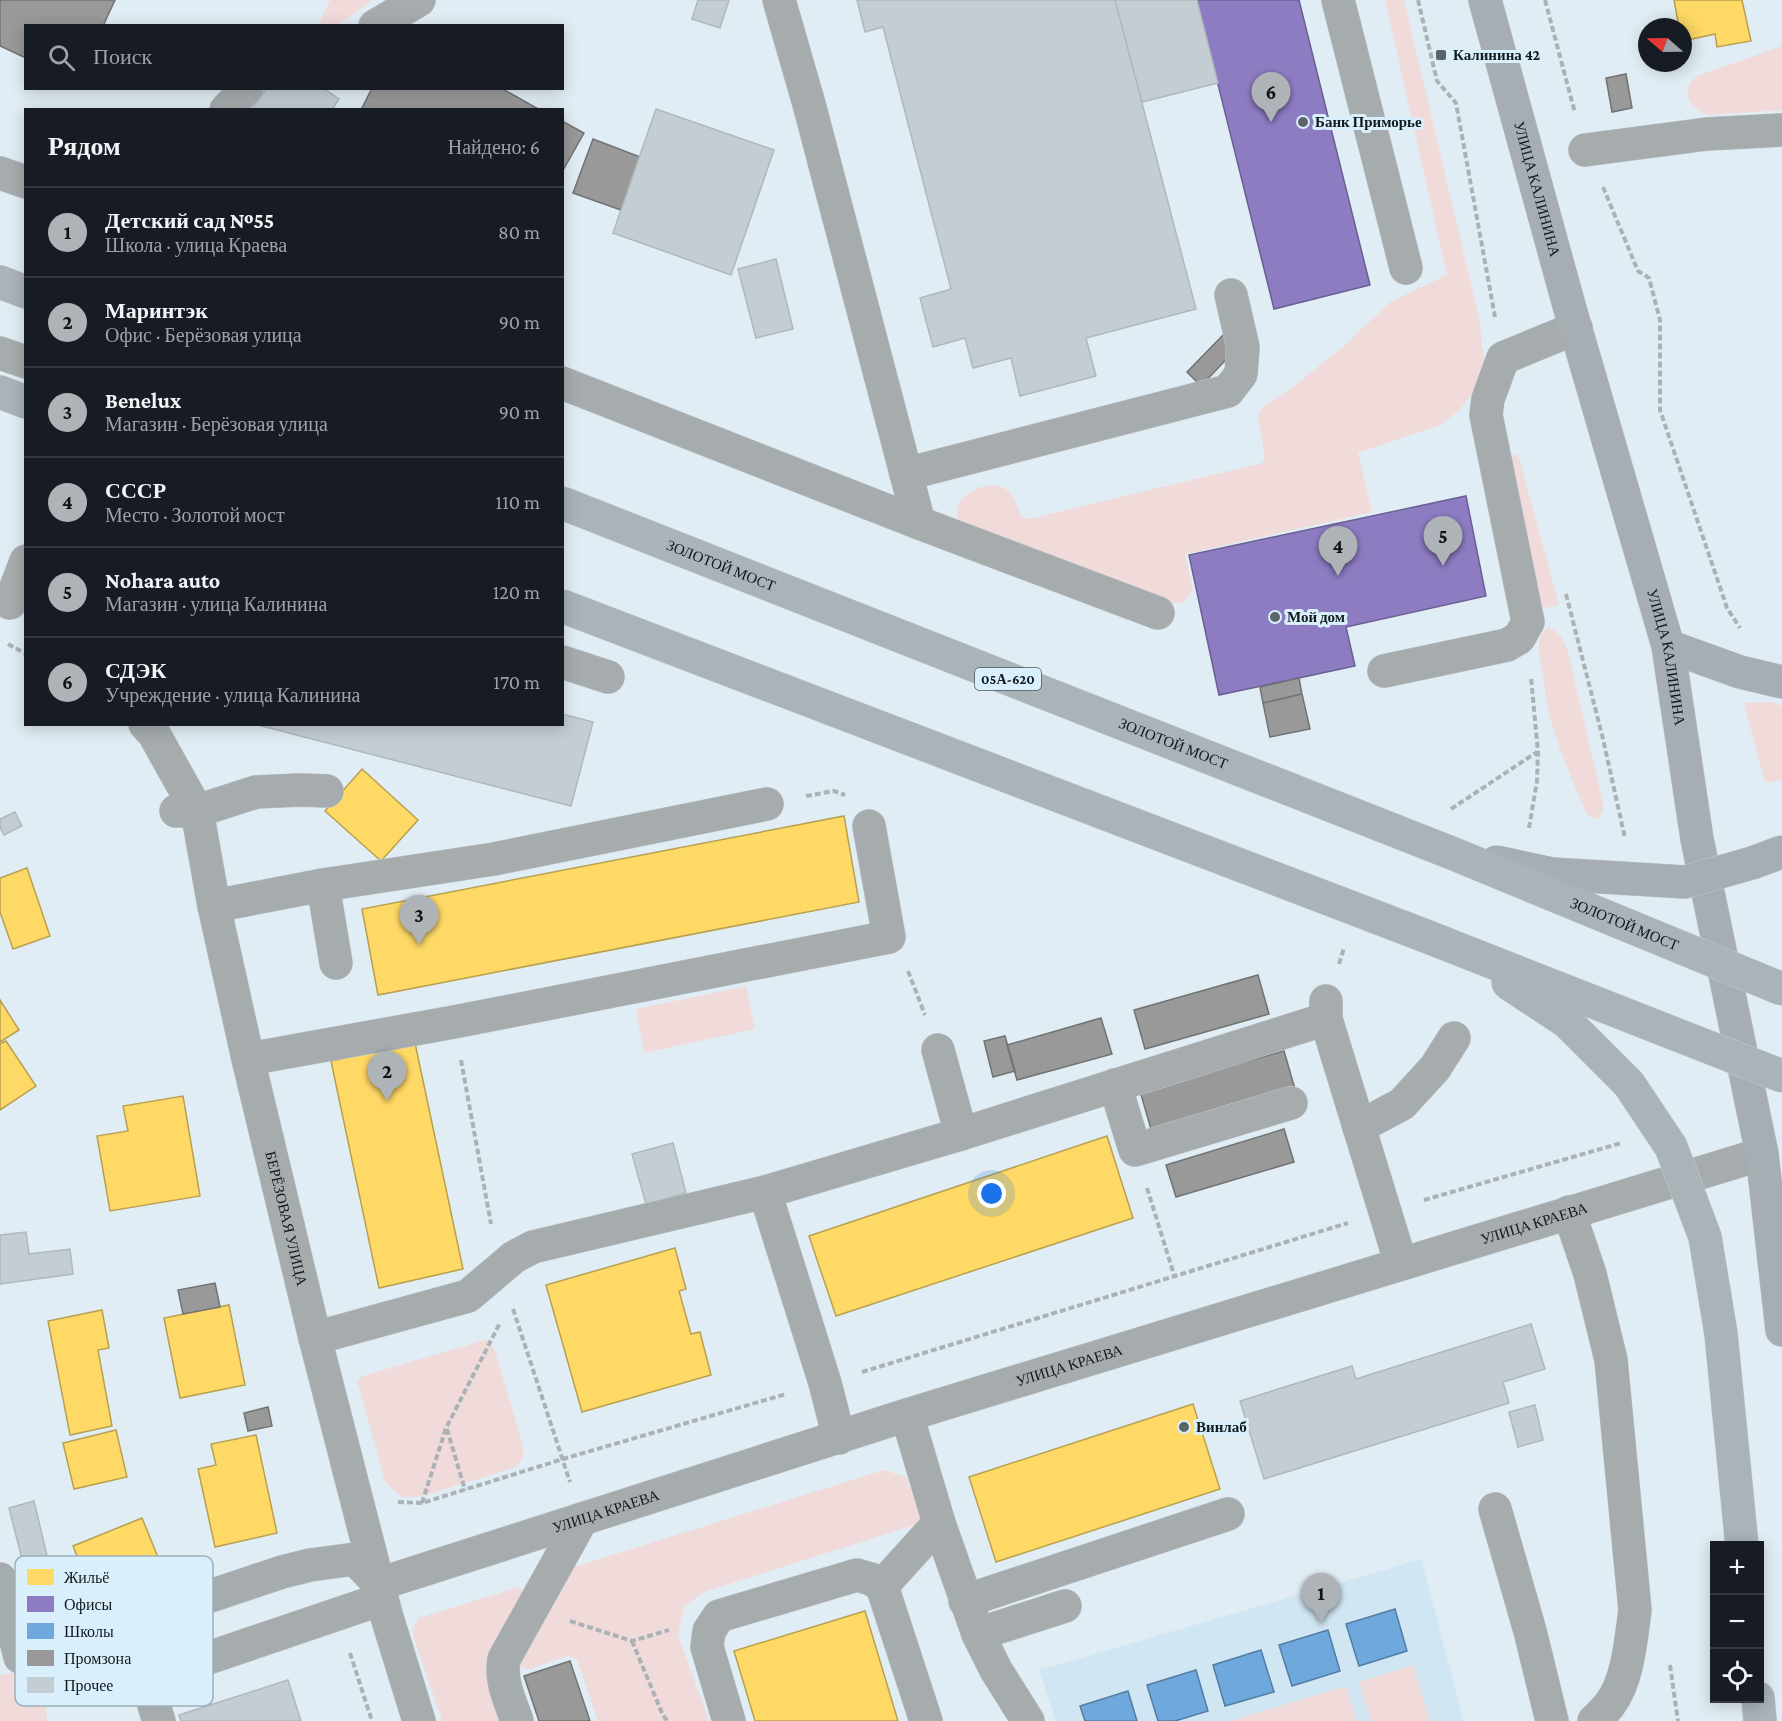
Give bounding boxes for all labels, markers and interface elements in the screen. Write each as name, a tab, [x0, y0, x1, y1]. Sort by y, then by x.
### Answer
north arrow	[1638, 18, 1692, 72]
search box	[24, 24, 564, 90]
icon: search	[45, 41, 78, 74]
text: Поиск	[93, 44, 152, 69]
place label: Калинина 42	[1453, 47, 1541, 63]
marker: Калинина 42	[1434, 48, 1448, 62]
pin: 6	[1252, 72, 1290, 122]
place label: Банк Приморье	[1315, 114, 1422, 130]
marker: Банк Приморье	[1296, 115, 1310, 129]
street label: УЛИЦА КАЛИНИНА	[1511, 119, 1563, 259]
text: Рядом	[48, 132, 121, 161]
text: Найдено: 6	[448, 136, 540, 158]
text: Детский сад №55	[105, 208, 274, 233]
text: 1	[64, 221, 71, 243]
text: 80 m	[498, 221, 540, 243]
text: Школа · улица Краева	[105, 234, 287, 256]
text: Маринтэк	[105, 298, 208, 323]
text: 2	[62, 311, 73, 333]
text: 90 m	[499, 311, 540, 333]
text: Офис · Берёзовая улица	[105, 324, 302, 346]
text: Benelux	[105, 388, 181, 413]
text: 3	[63, 401, 72, 423]
text: 90 m	[499, 401, 540, 423]
text: Магазин · Берёзовая улица	[105, 413, 328, 435]
text: СССР	[105, 478, 166, 503]
text: 4	[62, 491, 73, 513]
text: 110 m	[496, 491, 540, 513]
text: Место · Золотой мост	[105, 504, 285, 526]
pin: 5	[1424, 516, 1462, 566]
pin: 4	[1318, 526, 1358, 576]
street label: ЗОЛОТОЙ МОСТ	[664, 537, 778, 594]
text: Nohara auto	[105, 568, 220, 593]
text: 5	[63, 581, 72, 603]
text: 120 m	[493, 581, 540, 603]
street label: УЛИЦА КАЛИНИНА	[1644, 587, 1688, 727]
text: Магазин · улица Калинина	[105, 593, 327, 615]
place label: Мой дом	[1287, 609, 1345, 625]
marker: Мой дом	[1268, 610, 1282, 624]
text: СДЭК	[105, 658, 166, 683]
road number: 05А-620	[975, 668, 1041, 690]
text: 6	[62, 671, 73, 693]
text: 170 m	[493, 671, 540, 693]
text: Учреждение · улица Калинина	[105, 684, 361, 706]
street label: ЗОЛОТОЙ МОСТ	[1117, 715, 1230, 772]
street label: ЗОЛОТОЙ МОСТ	[1568, 895, 1681, 954]
pin: 3	[400, 896, 438, 945]
pin: 2	[368, 1052, 406, 1101]
street label: БЕРЁЗОВАЯ УЛИЦА	[262, 1150, 310, 1288]
your location	[977, 1179, 1006, 1208]
street label: УЛИЦА КРАЕВА	[1479, 1200, 1590, 1247]
street label: УЛИЦА КРАЕВА	[1014, 1342, 1125, 1389]
place label: Винлаб	[1196, 1419, 1247, 1435]
marker: Винлаб	[1177, 1420, 1191, 1434]
street label: УЛИЦА КРАЕВА	[550, 1487, 661, 1536]
map controls	[1710, 1541, 1764, 1703]
button: +	[1710, 1541, 1764, 1595]
legend	[15, 1556, 213, 1706]
text: Жильё	[64, 1569, 109, 1586]
pin: 1	[1302, 1574, 1340, 1623]
button: −	[1710, 1595, 1764, 1649]
text: Офисы	[64, 1596, 113, 1614]
text: Школы	[64, 1623, 114, 1640]
button: locate	[1710, 1649, 1764, 1703]
text: Промзона	[64, 1650, 131, 1668]
text: Прочее	[64, 1677, 113, 1695]

